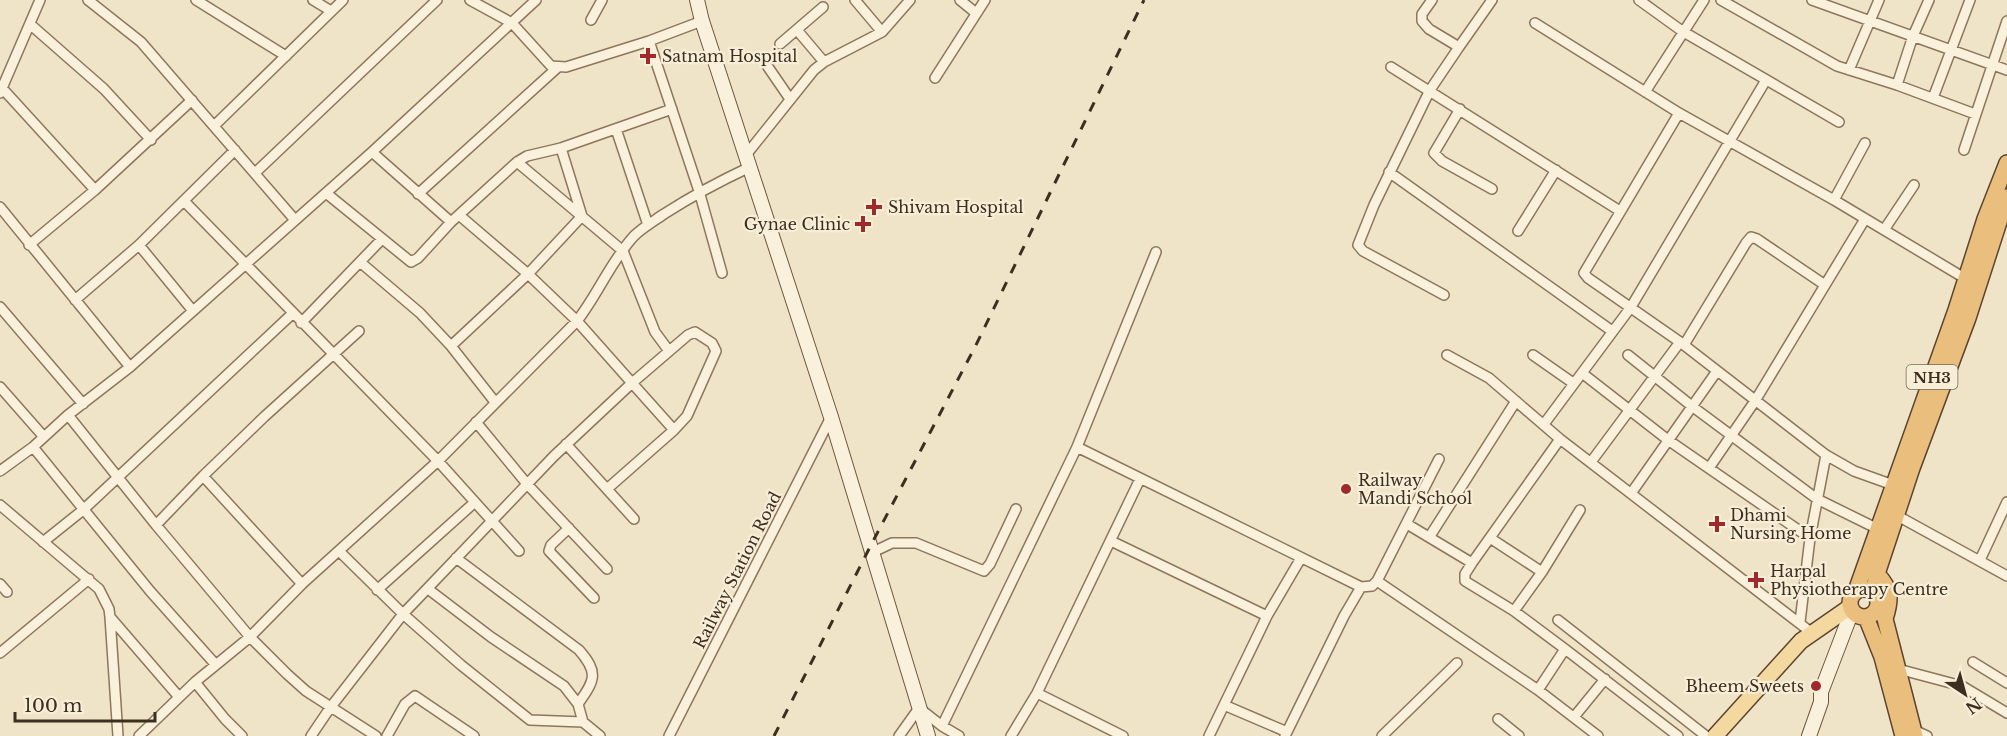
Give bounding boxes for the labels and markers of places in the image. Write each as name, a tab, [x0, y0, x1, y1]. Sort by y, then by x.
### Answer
place label: Satnam Hospital	[662, 46, 797, 66]
marker: Satnam Hospital	[639, 47, 657, 65]
place label: Shivam Hospital	[888, 197, 1023, 217]
marker: Shivam Hospital	[865, 198, 883, 216]
place label: Gynae Clinic	[744, 214, 850, 234]
marker: Gynae Clinic	[854, 215, 872, 233]
place label: Railway Mandi School	[1358, 470, 1472, 508]
marker: Railway Mandi School	[1339, 482, 1353, 496]
place label: Dhami Nursing Home	[1730, 505, 1851, 543]
marker: Dhami Nursing Home	[1708, 515, 1726, 533]
place label: Harpal Physiotherapy Centre	[1770, 561, 1948, 599]
marker: Harpal Physiotherapy Centre	[1747, 571, 1765, 589]
place label: Bheem Sweets	[1686, 676, 1804, 696]
marker: Bheem Sweets	[1809, 679, 1823, 693]

